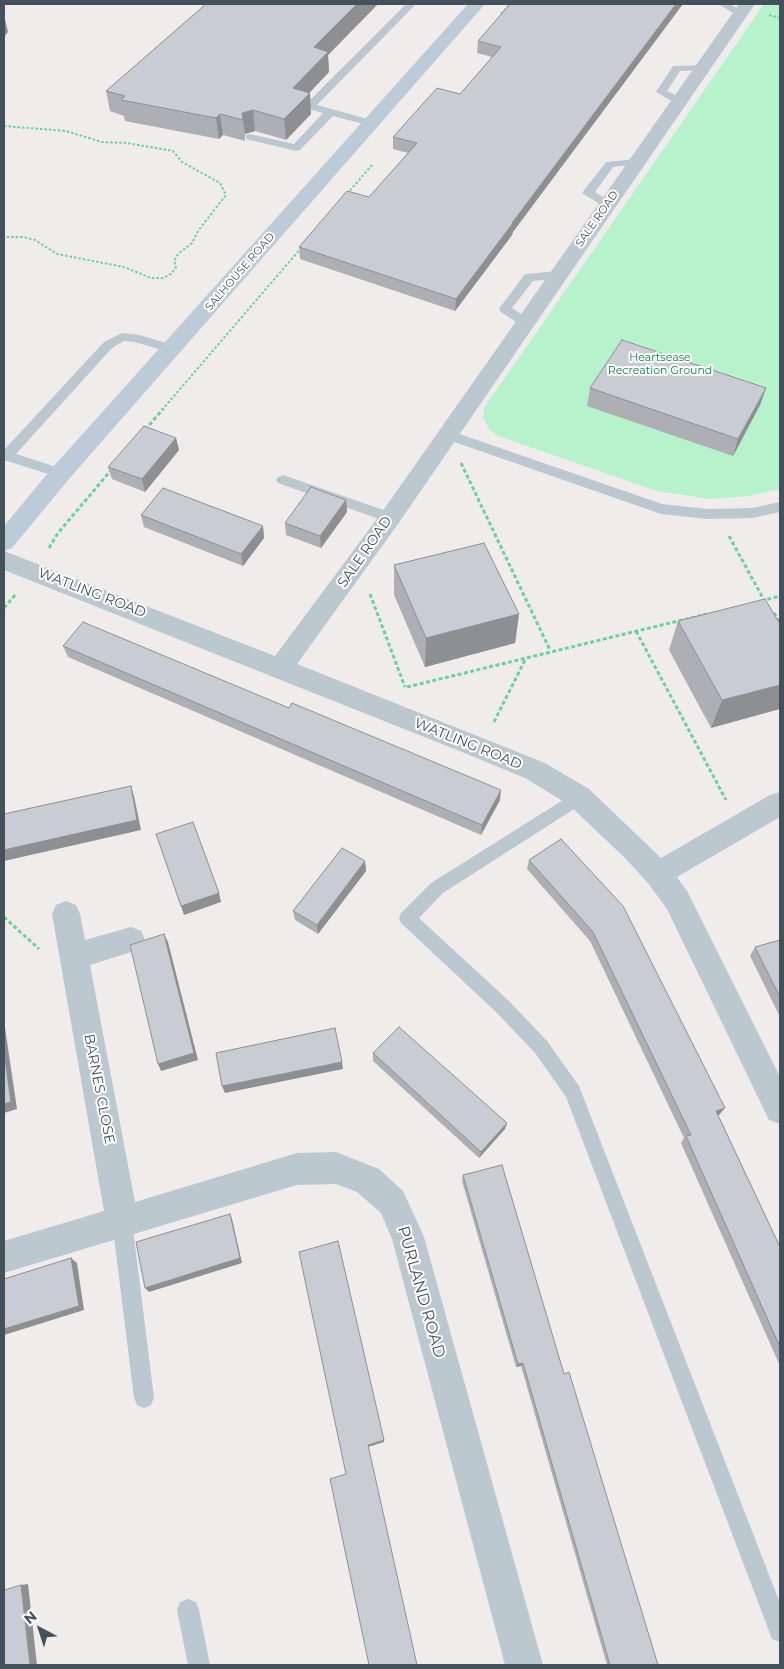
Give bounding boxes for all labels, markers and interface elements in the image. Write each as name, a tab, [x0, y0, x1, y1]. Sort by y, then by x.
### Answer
street label: SALE ROAD	[573, 188, 621, 250]
street label: SALHOUSE ROAD	[203, 230, 277, 314]
park label: Heartsease Recreation Ground	[608, 351, 712, 377]
street label: SALE ROAD	[334, 513, 396, 591]
street label: WATLING ROAD	[36, 565, 148, 621]
street label: WATLING ROAD	[412, 715, 524, 773]
street label: BARNES CLOSE	[80, 1033, 118, 1145]
street label: PURLAND ROAD	[393, 1224, 449, 1360]
north arrow	[15, 1604, 65, 1654]
text: N	[20, 1607, 40, 1628]

